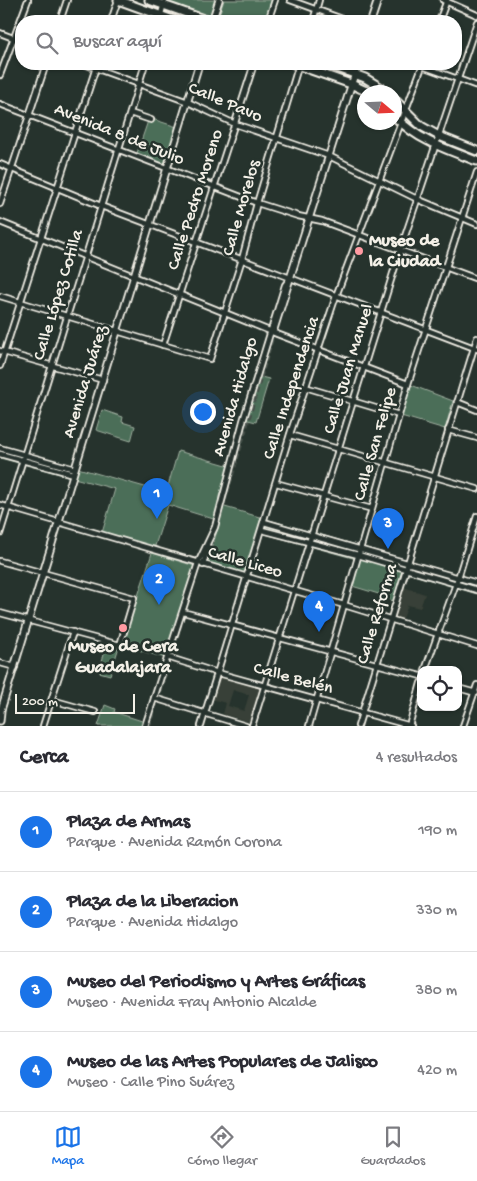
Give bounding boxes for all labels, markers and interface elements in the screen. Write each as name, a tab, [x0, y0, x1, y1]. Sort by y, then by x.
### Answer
search box	[15, 15, 462, 70]
icon: search	[33, 29, 61, 57]
text: Buscar aquí	[73, 31, 162, 54]
street label: Calle Pavo	[185, 78, 265, 128]
north arrow	[357, 85, 402, 130]
street label: Avenida 8 de Julio	[51, 99, 187, 171]
street label: Calle Pedro Moreno	[163, 127, 229, 273]
street label: Calle Morelos	[218, 156, 266, 258]
street label: Calle López Cotilla	[29, 226, 89, 363]
place label: Museo de la Ciudad	[368, 231, 443, 273]
marker: Museo de la Ciudad	[353, 245, 365, 257]
street label: Calle Juan Manuel	[319, 301, 379, 437]
street label: Calle Independencia	[259, 313, 325, 462]
street label: Avenida Juárez	[59, 322, 113, 441]
street label: Avenida Hidalgo	[209, 335, 263, 459]
street label: Calle San Felipe	[350, 384, 402, 503]
your location	[190, 399, 216, 425]
pin: 1	[141, 478, 173, 519]
pin: 3	[372, 508, 404, 549]
street label: Calle Liceo	[205, 542, 285, 584]
street label: Calle Reforma	[353, 560, 404, 667]
pin: 2	[143, 564, 175, 605]
pin: 4	[303, 591, 335, 632]
marker: Museo de Cera Guadalajara	[117, 622, 129, 634]
place label: Museo de Cera Guadalajara	[68, 637, 179, 679]
street label: Calle Belén	[251, 658, 336, 700]
map controls	[417, 666, 462, 711]
button: locate	[417, 666, 462, 711]
scale bar	[15, 691, 135, 714]
text: 200 m	[22, 694, 58, 711]
text: Cerca	[20, 746, 68, 771]
text: 4 resultados	[376, 749, 457, 768]
text: Plaza de Armas	[67, 811, 190, 834]
text: 1	[33, 822, 39, 841]
text: 190 m	[418, 822, 457, 841]
text: Parque · Avenida Ramón Corona	[67, 834, 282, 853]
text: Plaza de la Liberacion	[67, 891, 238, 914]
text: 2	[32, 902, 40, 921]
text: 330 m	[416, 902, 457, 921]
text: Parque · Avenida Hidalgo	[67, 914, 238, 933]
text: Museo del Periodismo y Artes Gráficas	[67, 971, 365, 994]
text: 3	[32, 982, 40, 1001]
text: 380 m	[416, 982, 457, 1001]
text: Museo · Avenida Fray Antonio Alcalde	[67, 994, 316, 1013]
text: Museo de las Artes Populares de Jalisco	[67, 1051, 378, 1074]
text: 4	[32, 1062, 40, 1081]
text: 420 m	[417, 1062, 457, 1081]
text: Museo · Calle Pino Suárez	[67, 1074, 234, 1093]
tab: Mapa	[52, 1123, 84, 1170]
tab: Cómo llegar	[187, 1123, 257, 1170]
tab: Guardados	[360, 1123, 425, 1170]

